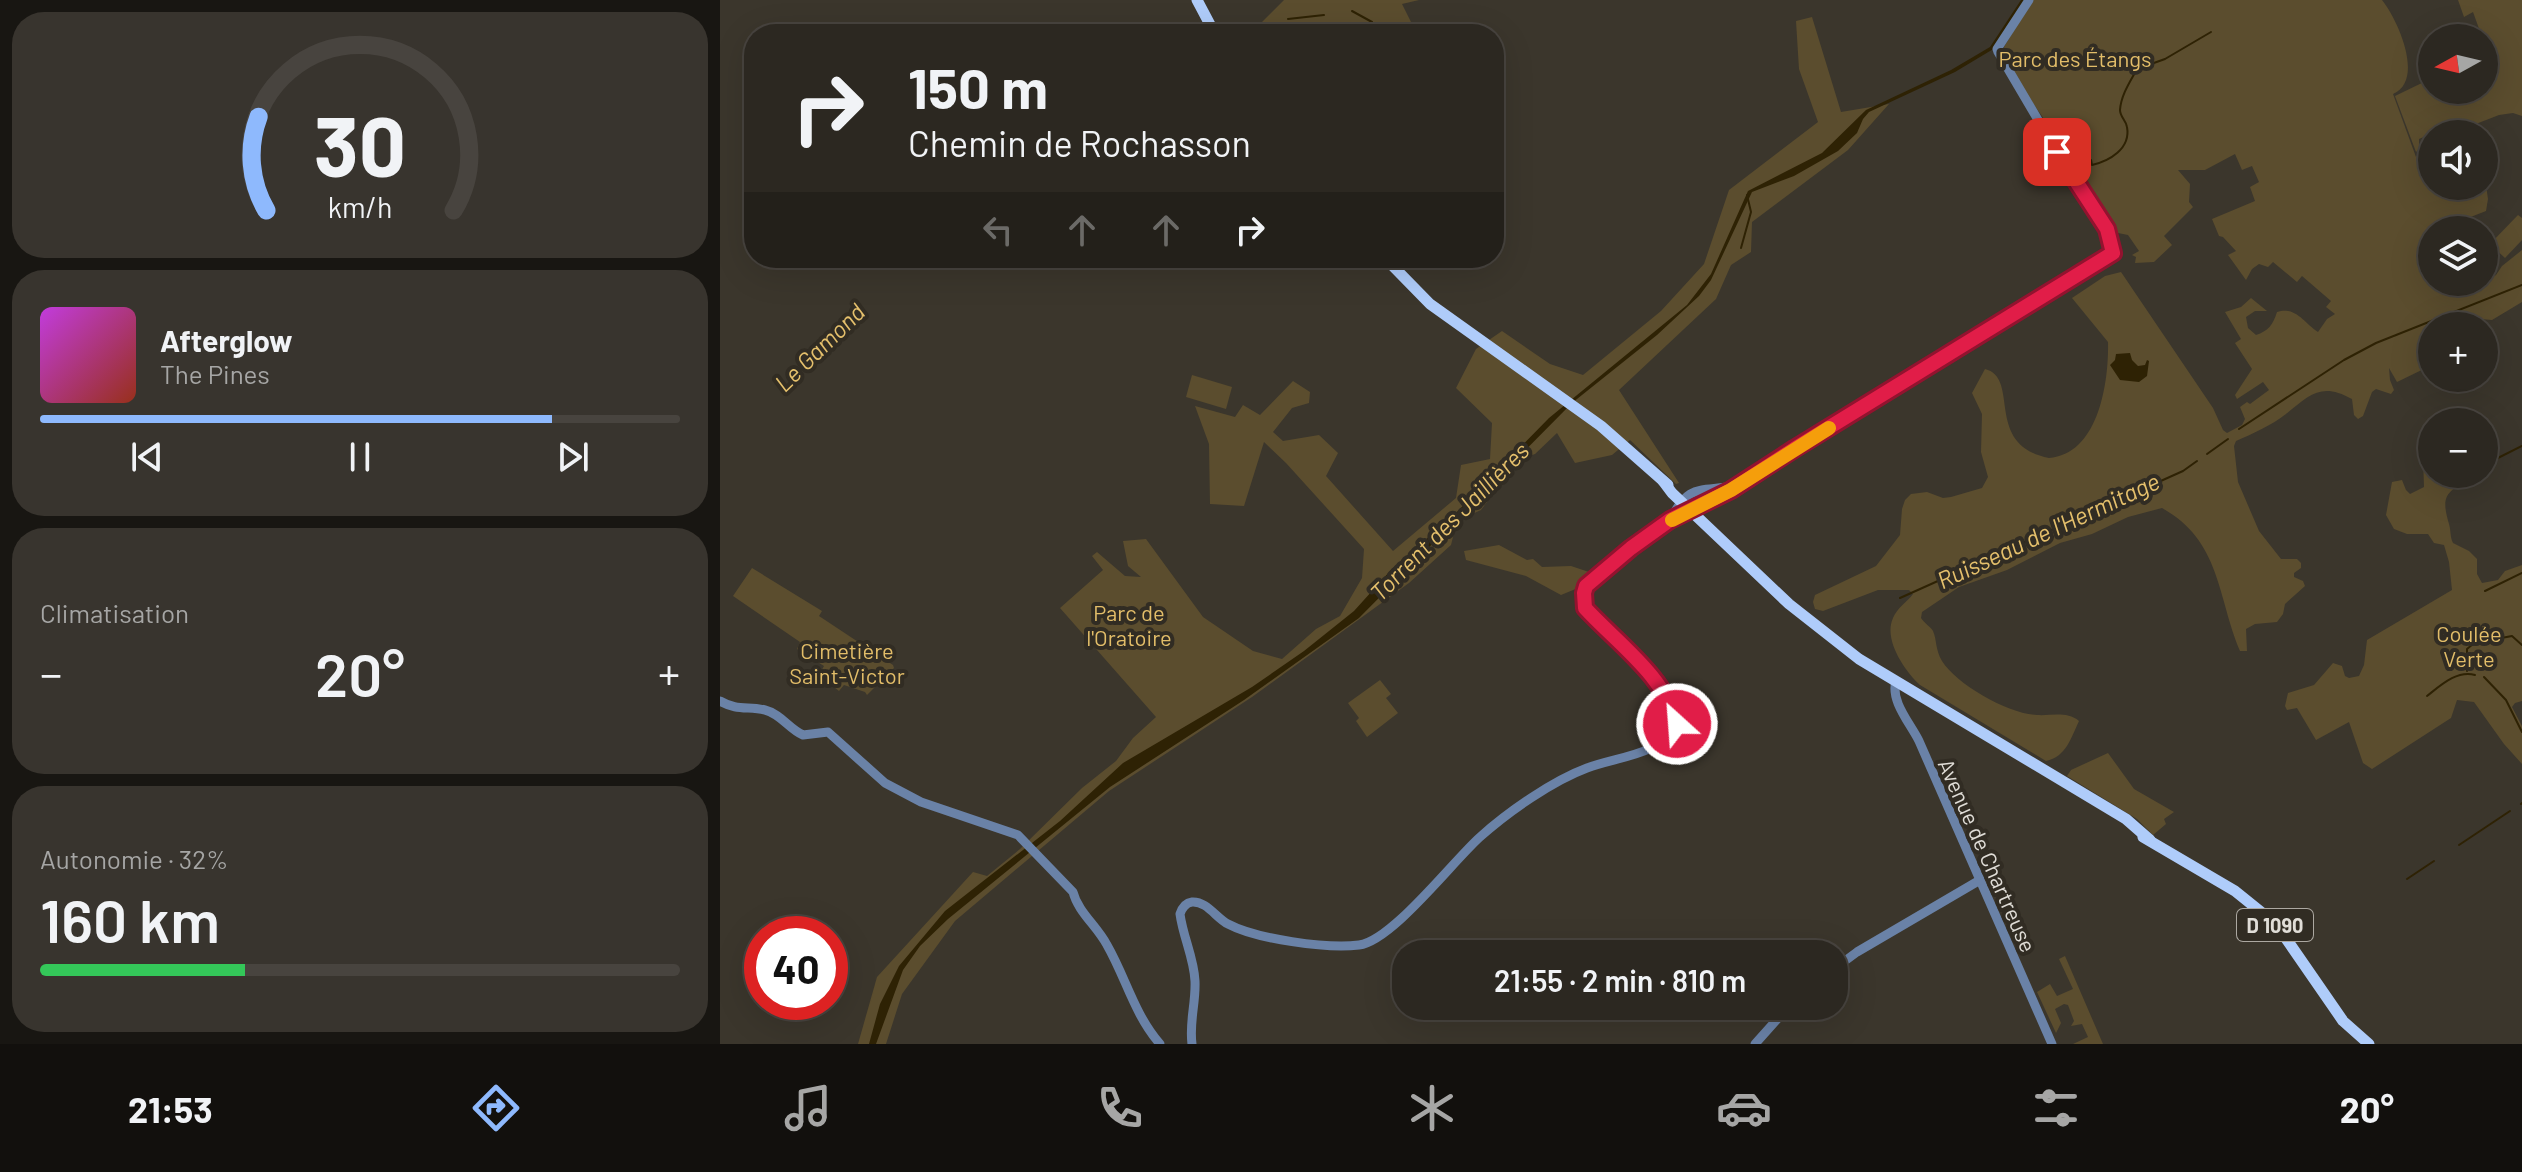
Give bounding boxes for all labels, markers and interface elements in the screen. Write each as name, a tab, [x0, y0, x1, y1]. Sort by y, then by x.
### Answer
north arrow	[2418, 24, 2498, 104]
map controls	[2418, 24, 2498, 488]
park label: Parc des Étangs	[1998, 45, 2152, 71]
text: 150 m	[908, 53, 1048, 120]
icon: right	[776, 56, 880, 160]
text: 30	[314, 94, 406, 194]
pin	[2023, 118, 2091, 186]
button: sound	[2418, 120, 2498, 200]
text: Chemin de Rochasson	[908, 121, 1251, 164]
icon: arrive	[2035, 130, 2079, 174]
text: km/h	[328, 189, 392, 224]
icon: left	[976, 208, 1020, 252]
icon: ahead	[1060, 208, 1104, 252]
icon: ahead	[1144, 208, 1188, 252]
icon: right	[1228, 208, 1272, 252]
button: layers	[2418, 216, 2498, 296]
water label: Le Gamond	[768, 297, 870, 397]
button: +	[2418, 312, 2498, 392]
text: Afterglow	[160, 322, 293, 358]
text: The Pines	[160, 358, 270, 389]
button: −	[2418, 408, 2498, 488]
icon: previous	[125, 435, 169, 479]
icon: pause	[338, 435, 382, 479]
icon: next	[551, 435, 595, 479]
water label: Torrent des Jaillières	[1363, 435, 1535, 607]
water label: Ruisseau de l'Hermitage	[1932, 466, 2164, 594]
text: Climatisation	[40, 597, 189, 628]
park label: Parc de l'Oratoire	[1086, 599, 1172, 650]
park label: Coulée Verte	[2436, 620, 2502, 671]
text: 20°	[315, 637, 405, 709]
park label: Cimetière Saint-Victor	[789, 637, 905, 688]
text: −	[40, 646, 62, 699]
text: +	[658, 646, 680, 699]
position arrow	[1635, 682, 1719, 766]
street label: Avenue de Chartreuse	[1934, 754, 2042, 956]
text: Autonomie · 32%	[40, 843, 228, 874]
text: 160 km	[40, 883, 220, 955]
road number: D 1090	[2237, 909, 2313, 941]
speed limit sign: 40	[744, 916, 848, 1020]
text: 21:55 · 2 min · 810 m	[1494, 962, 1746, 998]
icon: directions	[468, 1080, 524, 1136]
icon: music	[780, 1080, 836, 1136]
icon: phone	[1092, 1080, 1148, 1136]
icon: climate	[1404, 1080, 1460, 1136]
icon: car	[1716, 1080, 1772, 1136]
icon: filters	[2028, 1080, 2084, 1136]
text: 21:53	[128, 1087, 213, 1130]
text: 20°	[2340, 1087, 2394, 1130]

